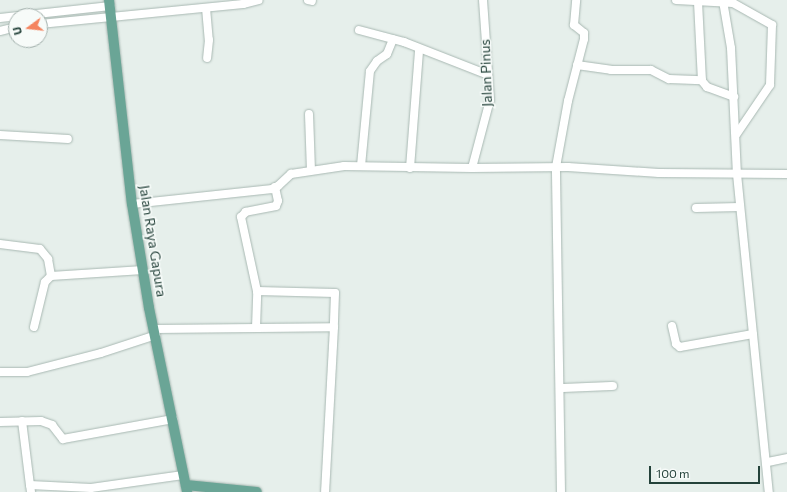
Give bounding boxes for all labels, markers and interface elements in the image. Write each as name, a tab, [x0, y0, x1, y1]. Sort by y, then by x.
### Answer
north arrow	[8, 8, 48, 48]
text: U	[10, 25, 24, 37]
street label: Jalan Pinus	[476, 39, 496, 107]
street label: Jalan Raya Gapura	[136, 184, 170, 298]
scale bar	[651, 458, 762, 484]
text: 100 m	[656, 466, 690, 480]

